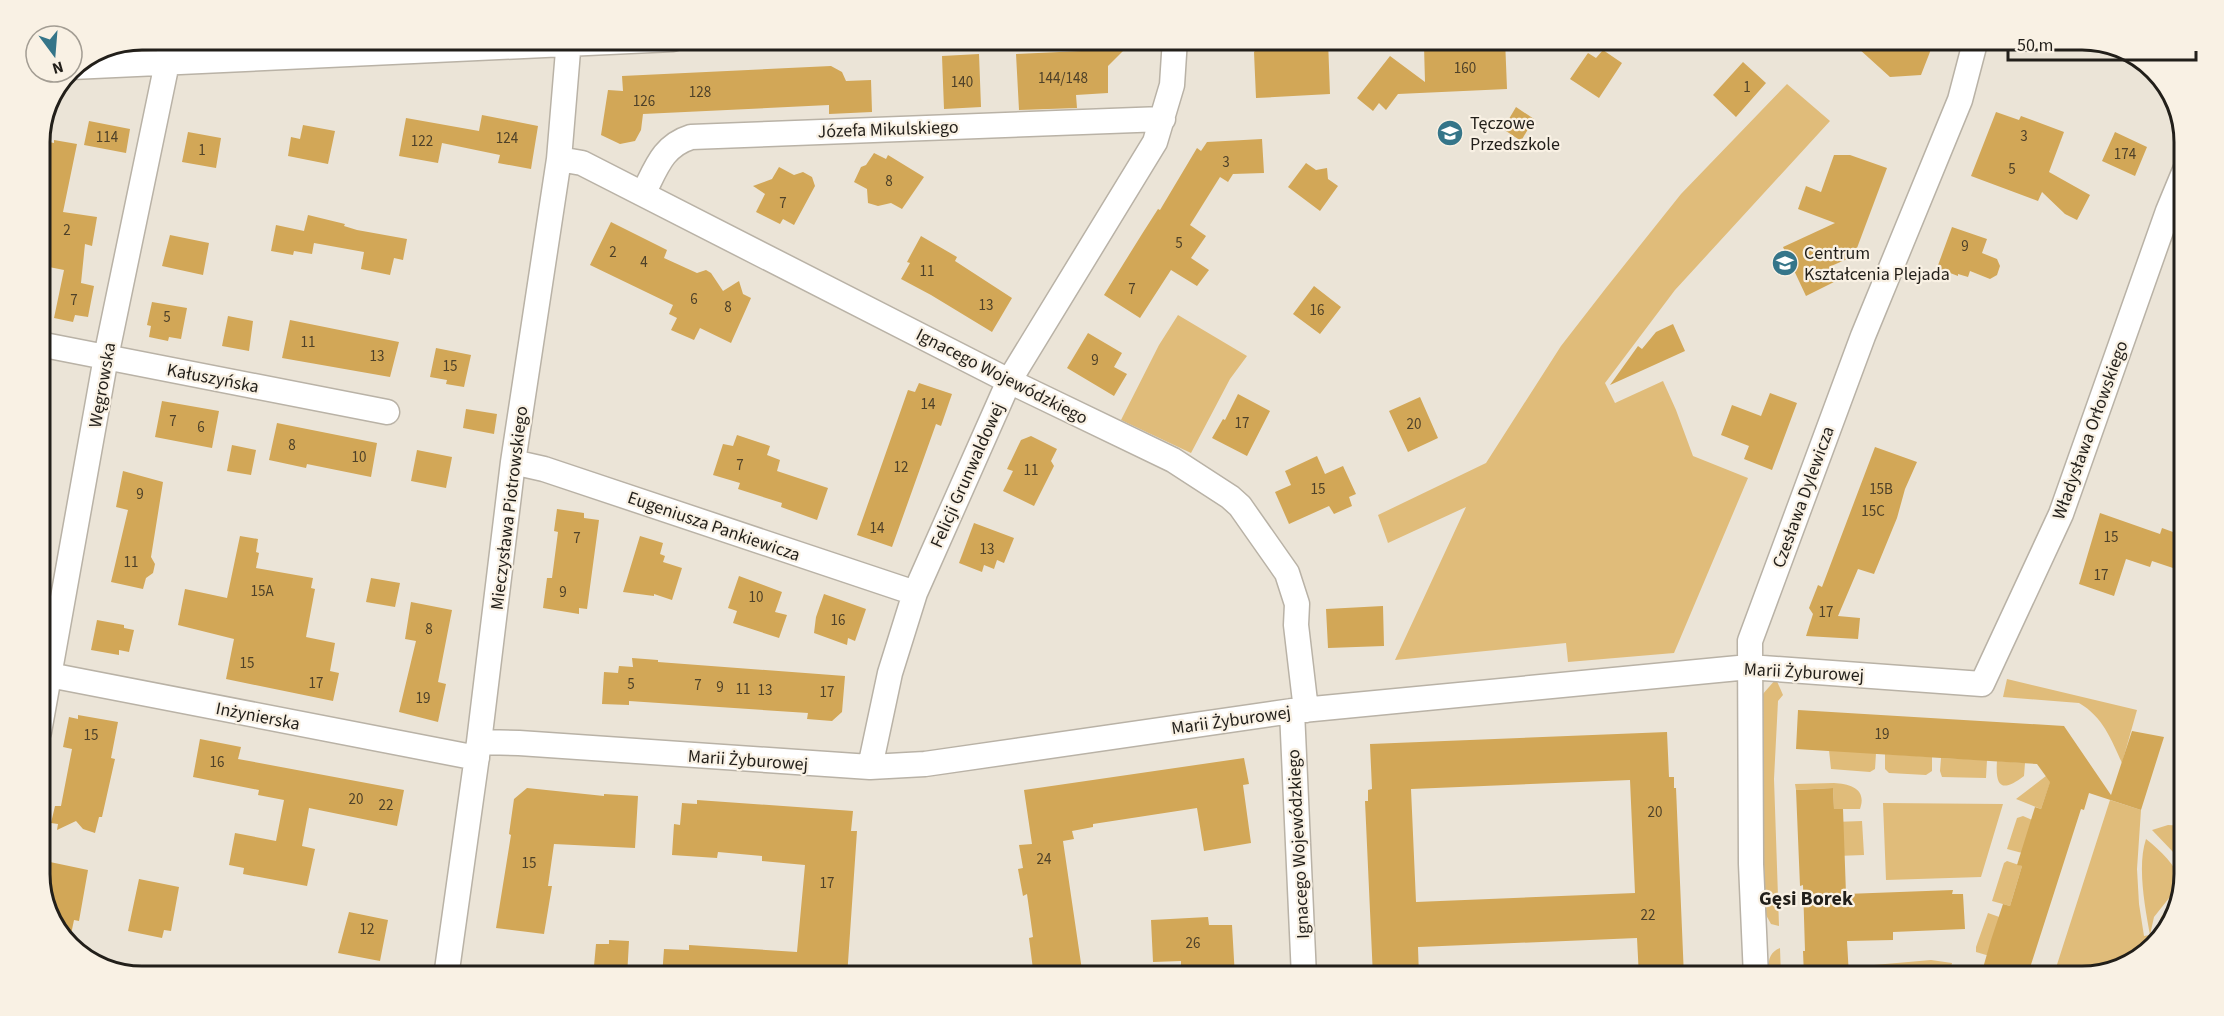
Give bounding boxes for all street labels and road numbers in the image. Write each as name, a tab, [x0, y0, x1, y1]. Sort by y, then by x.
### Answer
street label: Józefa Mikulskiego	[817, 115, 959, 144]
street label: Ignacego Wojewódzkiego	[912, 322, 1092, 431]
street label: Władysława Orłowskiego	[2046, 337, 2135, 523]
street label: Węgrowska	[83, 341, 122, 430]
street label: Kałuszyńska	[165, 357, 261, 400]
street label: Felicji Grunwaldowej	[924, 399, 1011, 552]
street label: Mieczysława Piotrowskiego	[485, 405, 534, 611]
street label: Czesława Dylewicza	[1766, 423, 1841, 571]
street label: Eugeniusza Pankiewicza	[624, 485, 804, 568]
street label: Marii Żyburowej	[1743, 657, 1865, 688]
street label: Inżynierska	[214, 696, 302, 737]
street label: Marii Żyburowej	[1170, 700, 1292, 741]
street label: Marii Żyburowej	[687, 744, 809, 777]
street label: Ignacego Wojewódzkiego	[1281, 749, 1316, 939]

